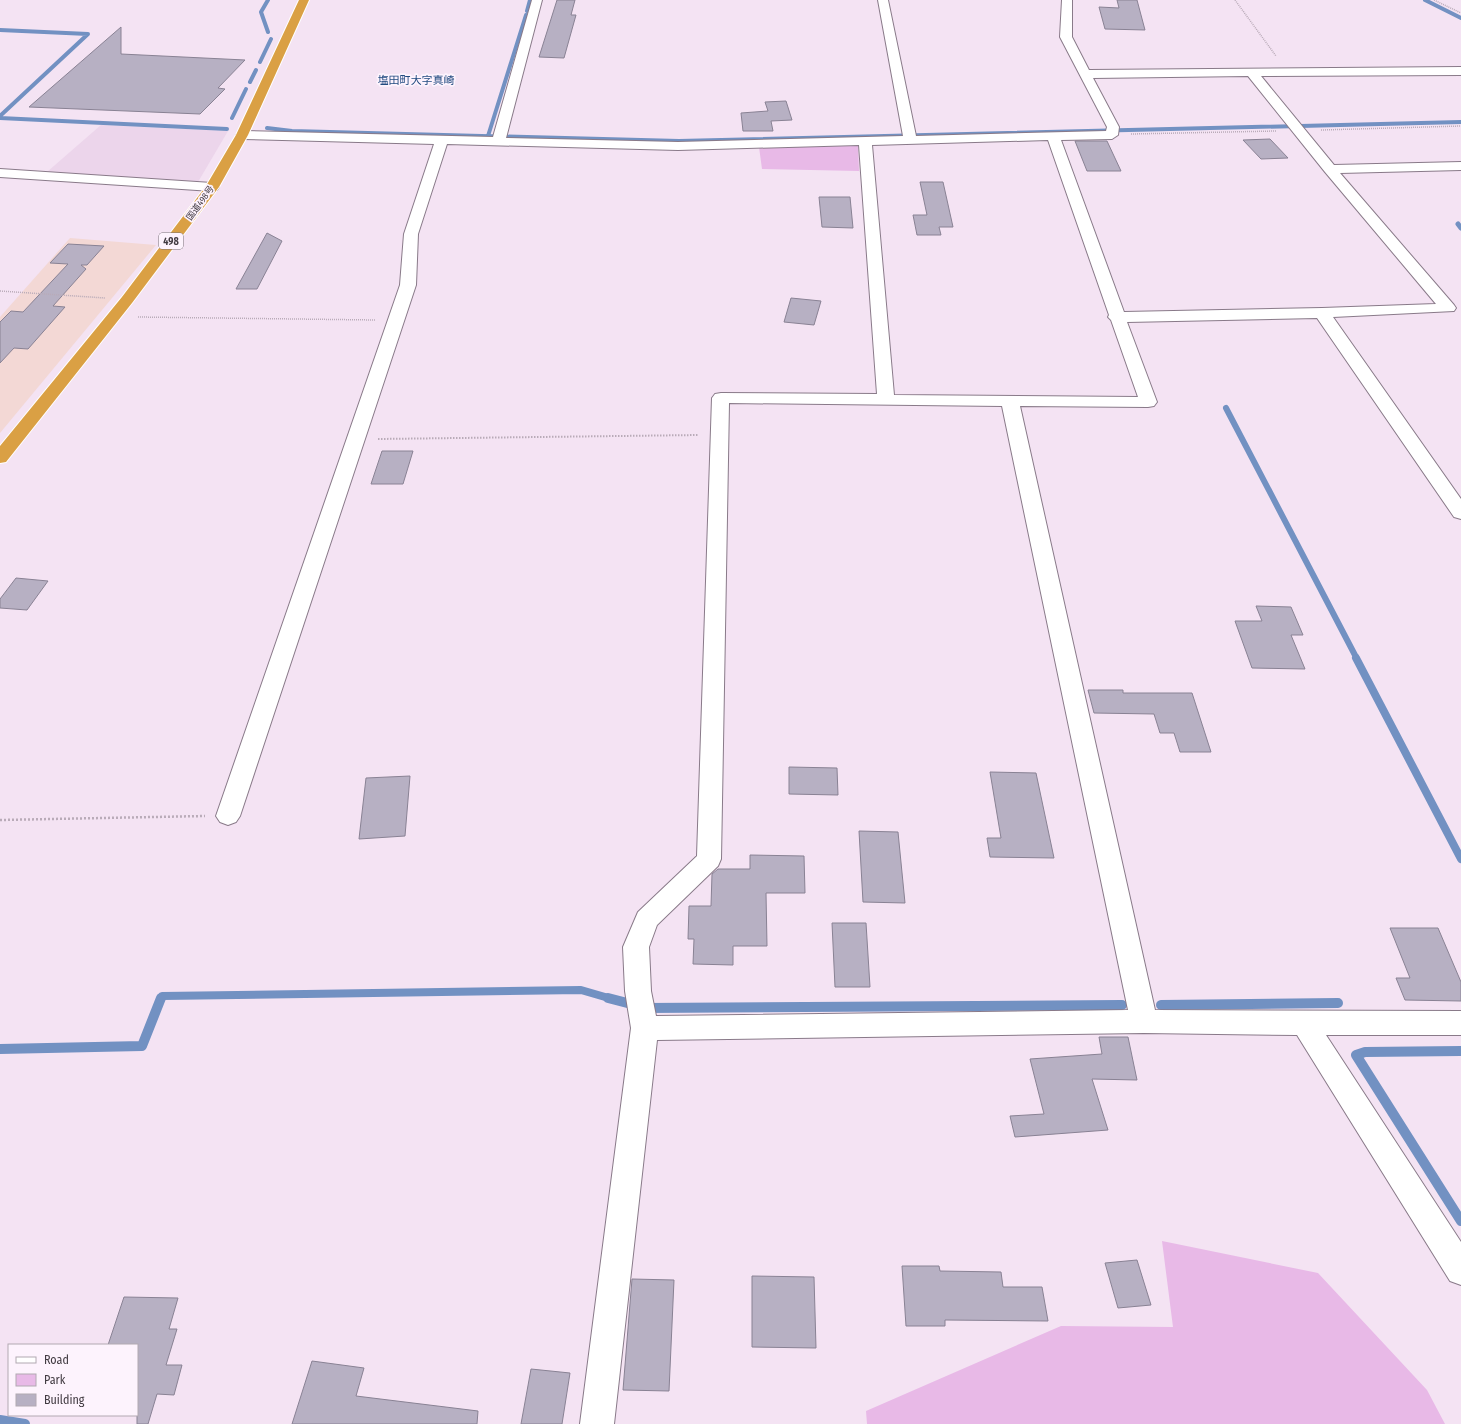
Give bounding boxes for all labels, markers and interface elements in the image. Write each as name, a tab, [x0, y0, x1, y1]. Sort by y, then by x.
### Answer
district label: 塩田町大字真崎	[378, 74, 455, 87]
street label: 国道498号	[184, 184, 216, 222]
road number: 498	[159, 233, 183, 249]
legend	[8, 1344, 138, 1416]
text: Road	[44, 1353, 69, 1367]
text: Park	[44, 1373, 66, 1387]
text: Building	[44, 1393, 85, 1407]

